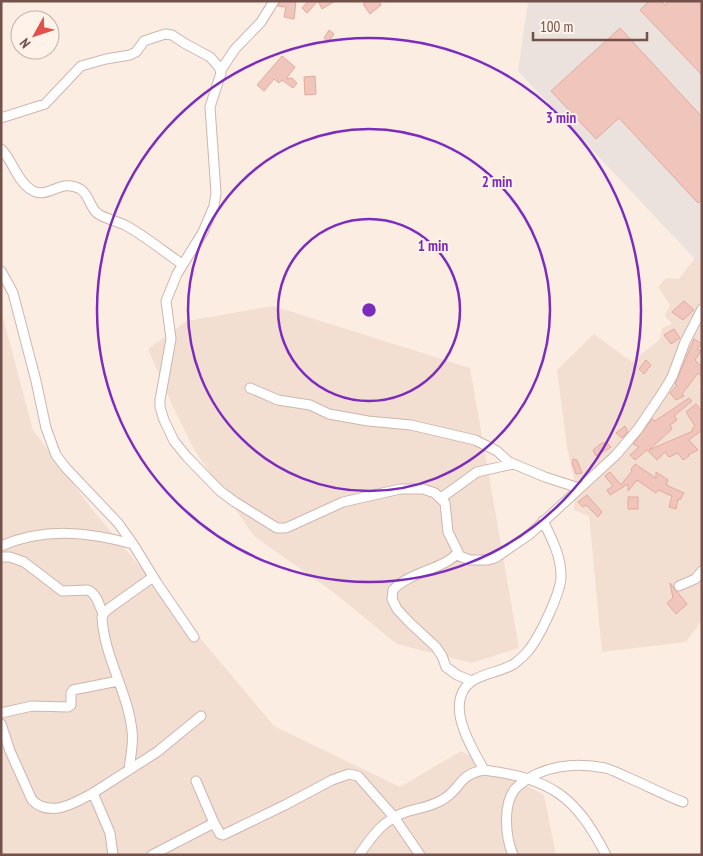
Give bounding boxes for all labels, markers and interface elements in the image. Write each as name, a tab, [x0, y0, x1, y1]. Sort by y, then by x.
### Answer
north arrow	[10, 10, 60, 60]
scale bar	[533, 10, 647, 42]
text: 100 m	[540, 17, 573, 36]
text: N	[16, 35, 34, 52]
text: 3 min	[546, 108, 576, 127]
text: 2 min	[482, 172, 512, 191]
text: 1 min	[418, 236, 448, 255]
centre of rings	[360, 301, 378, 319]

